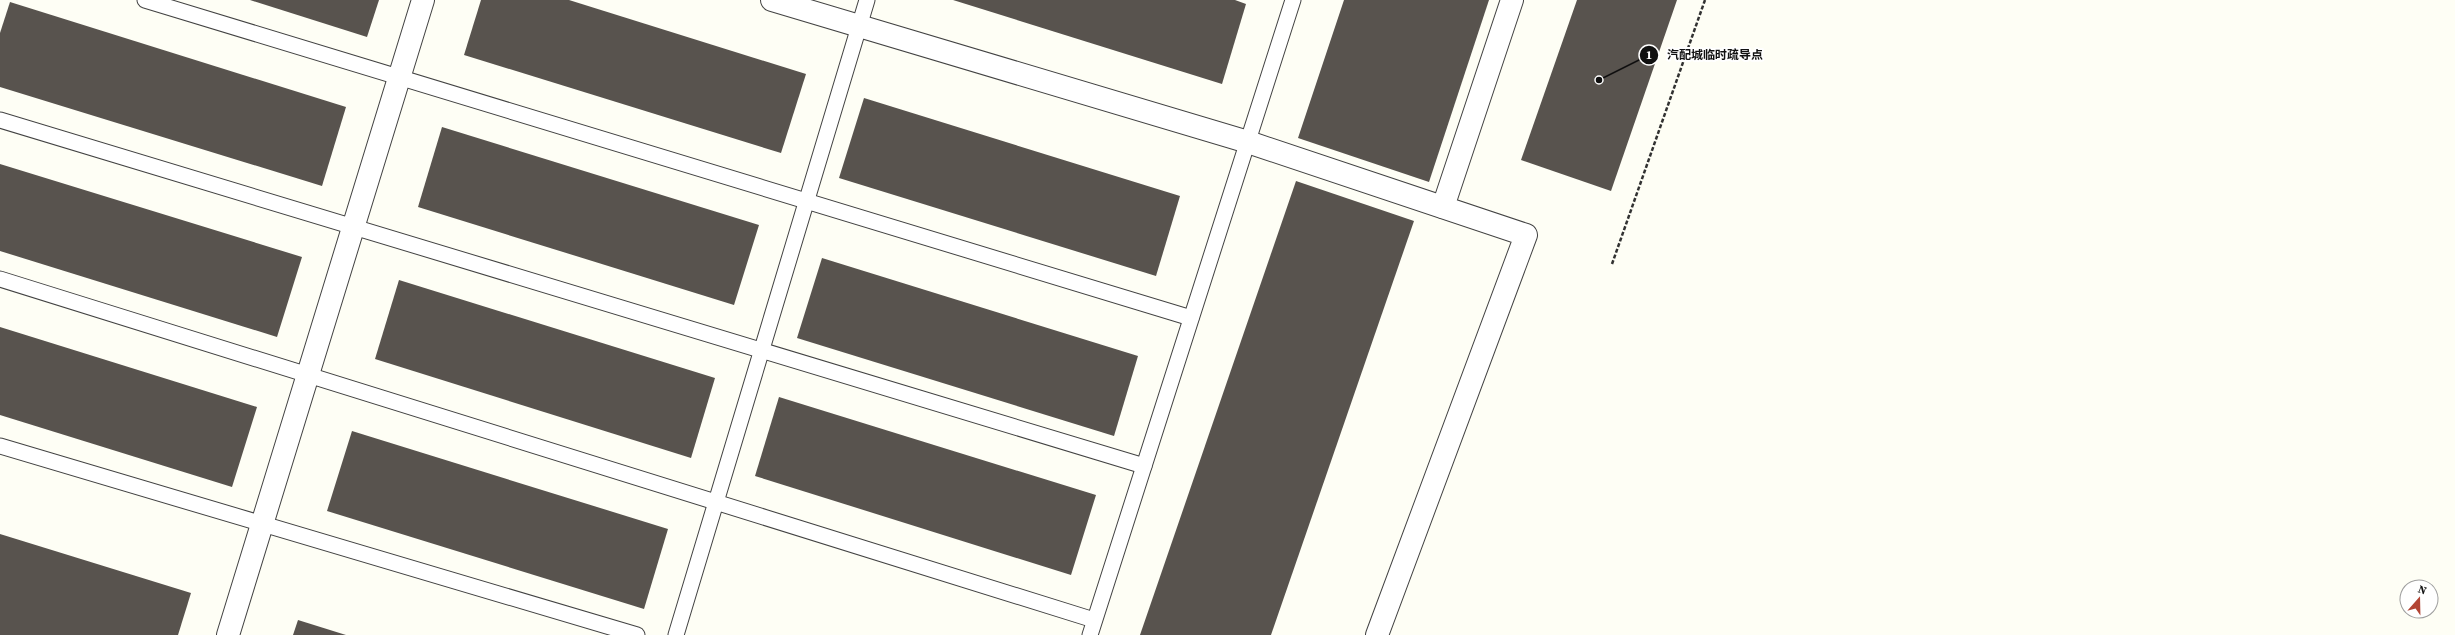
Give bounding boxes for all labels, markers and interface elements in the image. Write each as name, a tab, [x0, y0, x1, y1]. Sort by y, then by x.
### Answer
callout: 汽配城临时疏导点	[1639, 43, 1771, 67]
text: 1	[1646, 47, 1652, 63]
text: 汽配城临时疏导点	[1667, 47, 1763, 63]
north arrow	[2399, 579, 2439, 619]
text: N	[2416, 582, 2429, 598]

